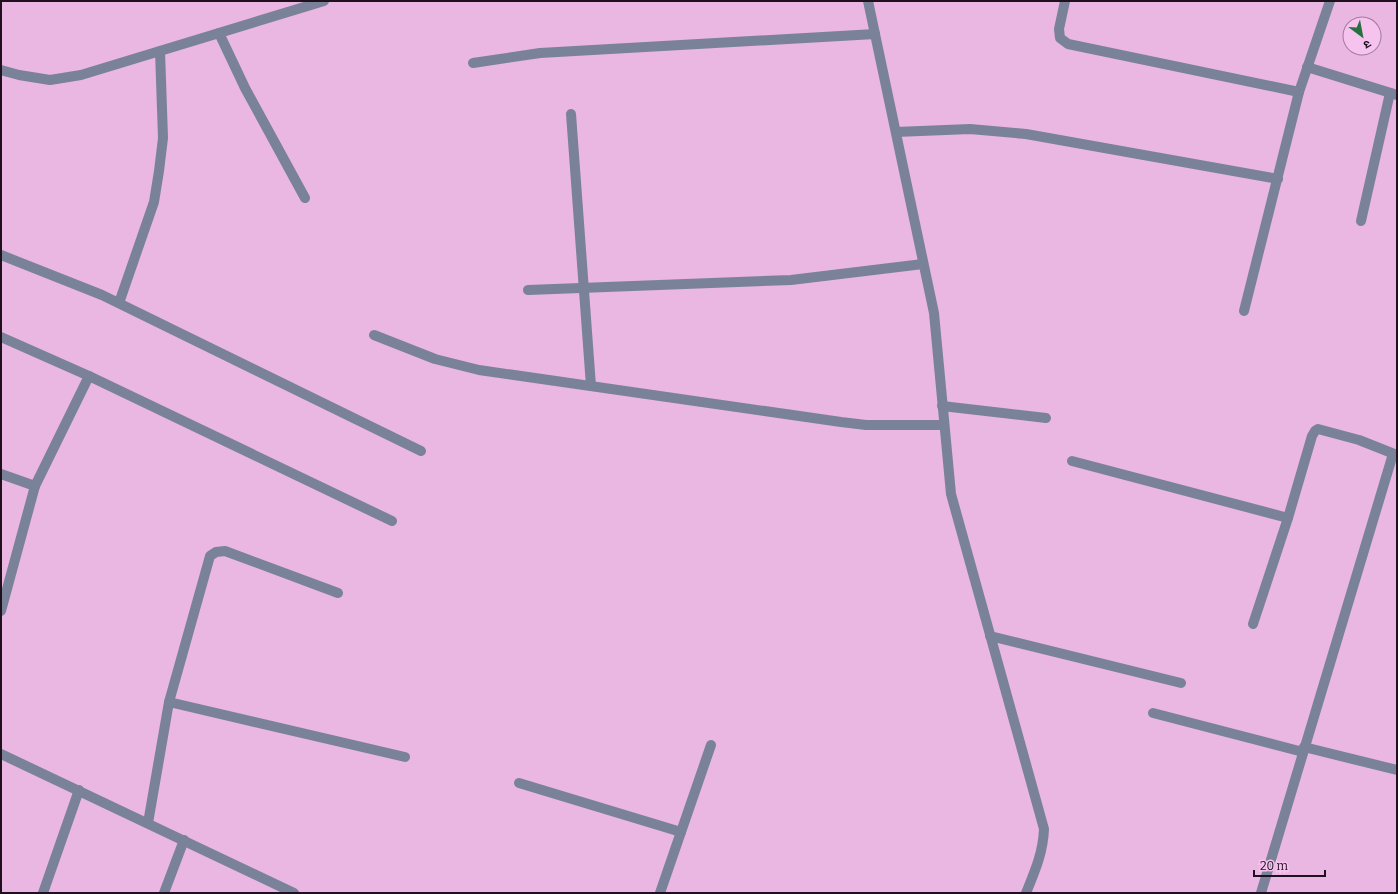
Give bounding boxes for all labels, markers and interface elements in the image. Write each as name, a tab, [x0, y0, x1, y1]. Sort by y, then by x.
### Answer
north arrow	[1342, 16, 1382, 56]
text: उ	[1360, 37, 1373, 52]
scale bar	[1254, 852, 1325, 878]
text: 20 m	[1260, 859, 1289, 873]

